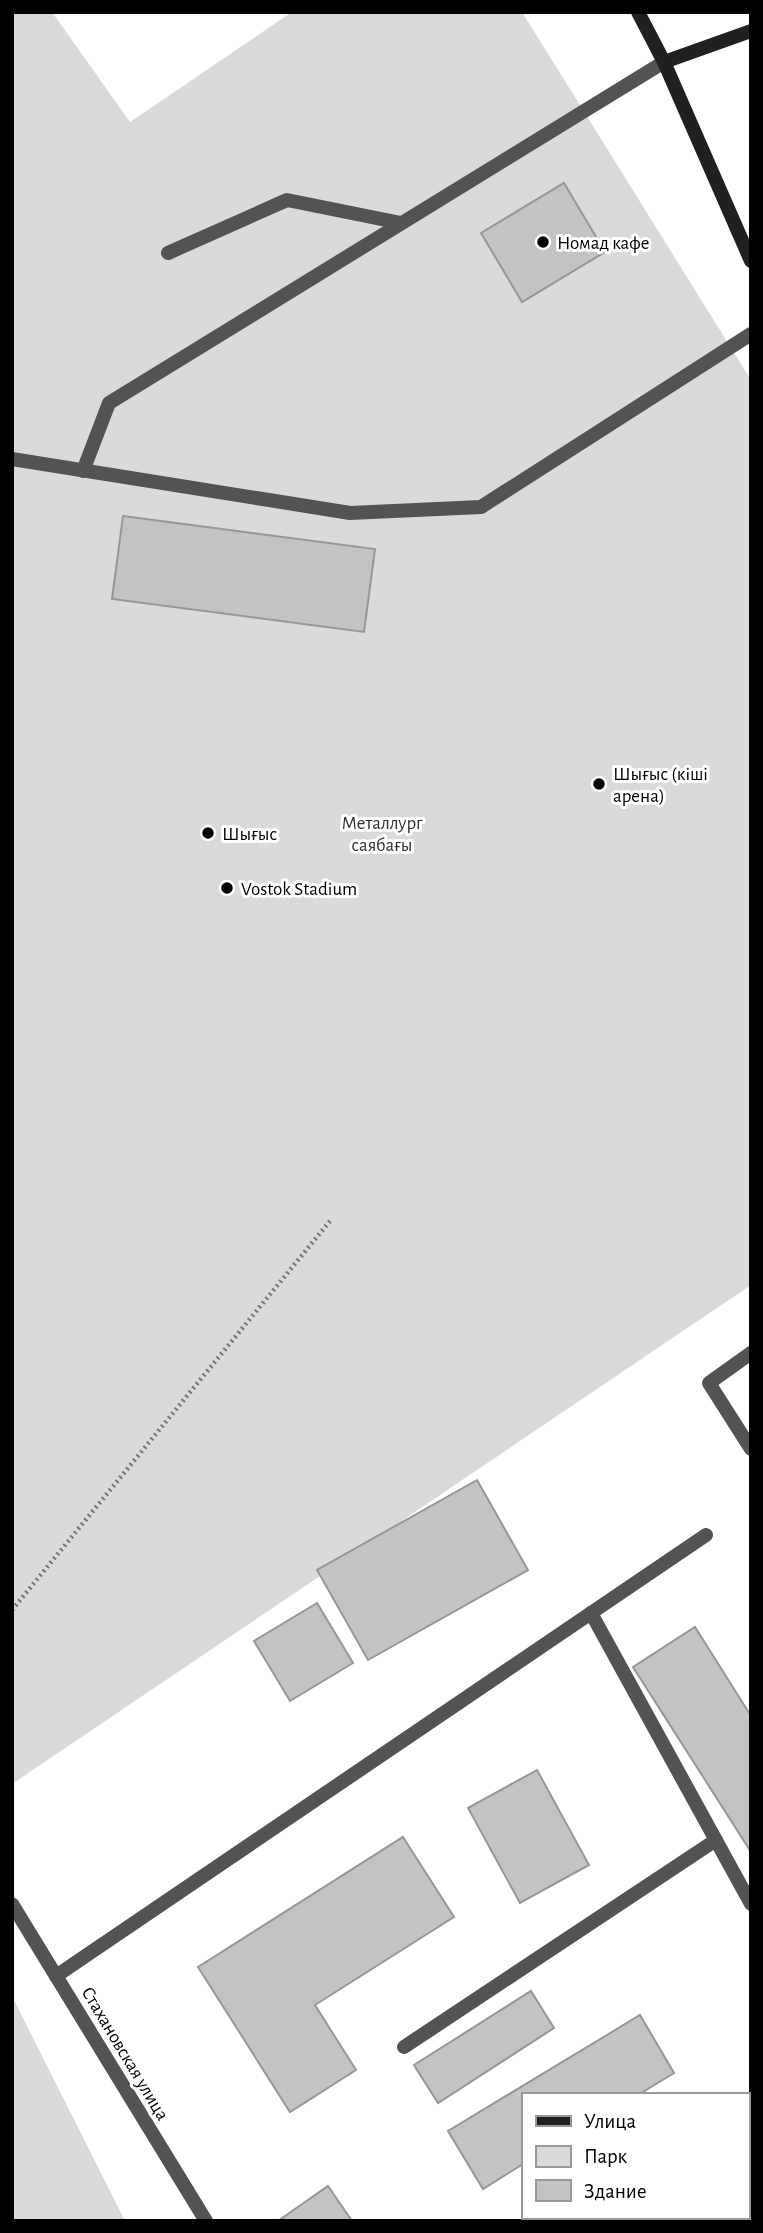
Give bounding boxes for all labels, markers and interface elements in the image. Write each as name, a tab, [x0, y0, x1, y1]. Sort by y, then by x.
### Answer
marker: Номад кафе	[535, 234, 551, 250]
place label: Номад кафе	[557, 234, 649, 253]
place label: Шығыс (кіші арена)	[613, 765, 708, 806]
marker: Шығыс (кіші арена)	[591, 776, 607, 792]
park label: Металлург саябағы	[342, 814, 423, 855]
marker: Шығыс	[200, 825, 216, 841]
place label: Шығыс	[222, 825, 277, 844]
marker: Vostok Stadium	[219, 880, 235, 896]
place label: Vostok Stadium	[241, 880, 357, 899]
street label: Стахановская улица	[77, 1984, 172, 2124]
legend	[522, 2093, 749, 2219]
text: Улица	[584, 2111, 637, 2132]
text: Парк	[584, 2146, 628, 2167]
text: Здание	[584, 2181, 647, 2202]

